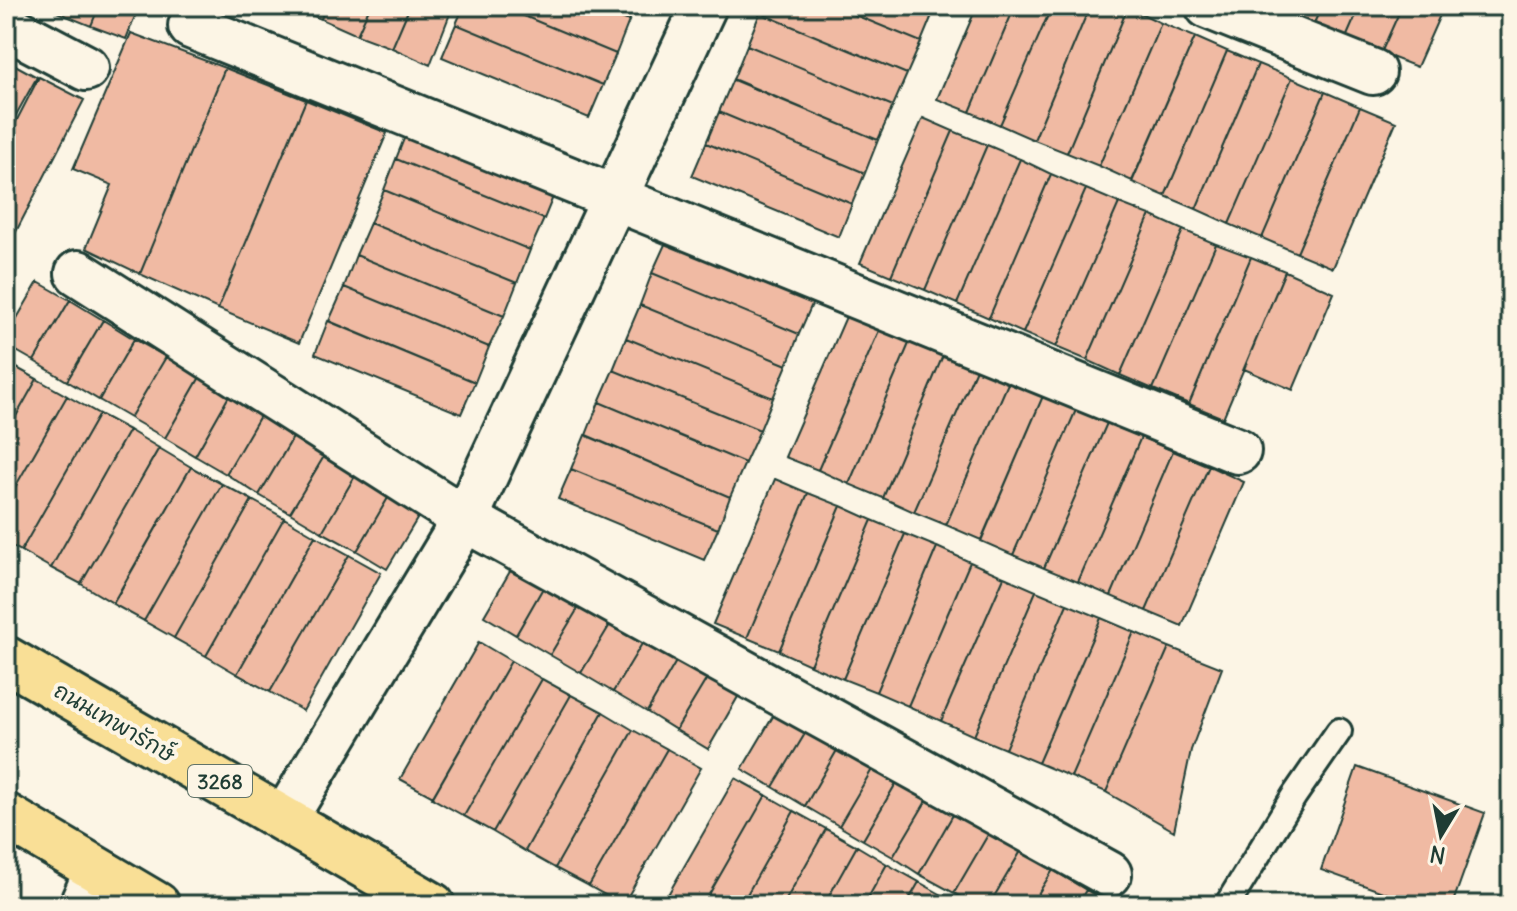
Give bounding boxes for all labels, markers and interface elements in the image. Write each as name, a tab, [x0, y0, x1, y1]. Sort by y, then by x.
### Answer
street label: ถนนเทพารักษ์	[49, 676, 181, 768]
road number: 3268	[188, 765, 252, 797]
north arrow	[1401, 795, 1481, 875]
text: N	[1428, 840, 1447, 870]

